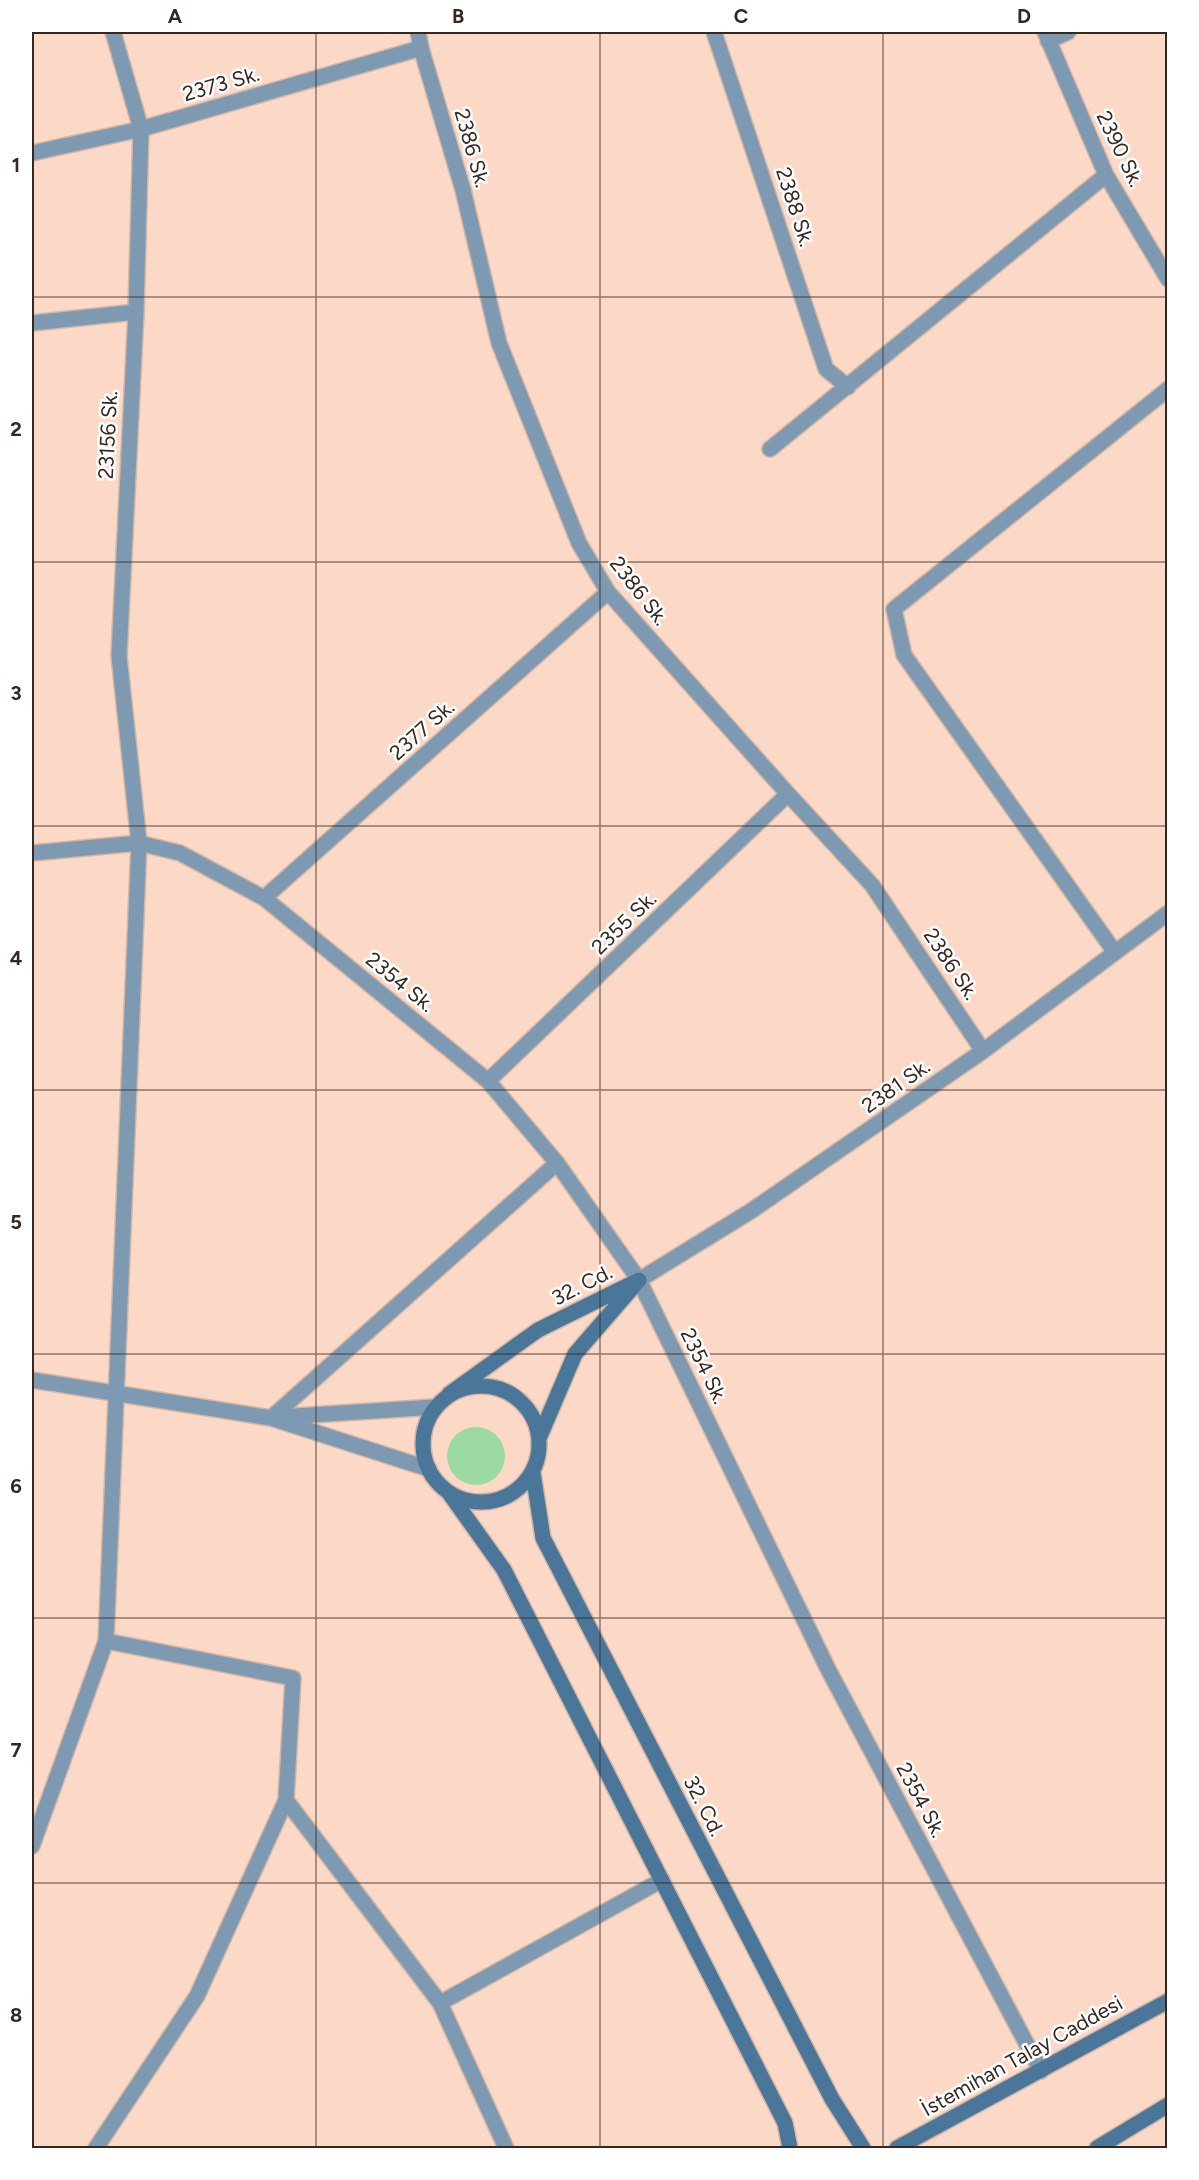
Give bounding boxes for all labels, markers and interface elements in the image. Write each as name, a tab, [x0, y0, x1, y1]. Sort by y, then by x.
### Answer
text: A	[168, 4, 183, 28]
text: B	[452, 4, 464, 28]
text: C	[734, 4, 748, 28]
text: D	[1017, 4, 1031, 28]
street label: 2373 Sk.	[180, 61, 262, 106]
street label: 2386 Sk.	[449, 106, 496, 190]
street label: 2390 Sk.	[1091, 107, 1149, 191]
text: 1	[12, 153, 20, 177]
street label: 2388 Sk.	[771, 164, 820, 250]
street label: 23156 Sk.	[93, 390, 122, 480]
text: 2	[10, 417, 22, 441]
street label: 2386 Sk.	[605, 551, 674, 630]
text: 3	[10, 681, 22, 705]
street label: 2377 Sk.	[384, 694, 459, 765]
street label: 2355 Sk.	[586, 886, 661, 959]
street label: 2386 Sk.	[919, 923, 984, 1004]
text: 4	[10, 946, 23, 970]
street label: 2354 Sk.	[361, 946, 440, 1017]
street label: 2381 Sk.	[857, 1053, 935, 1118]
text: 5	[10, 1210, 22, 1234]
street label: 32. Cd.	[547, 1259, 616, 1310]
street label: 2354 Sk.	[675, 1324, 733, 1408]
text: 6	[10, 1474, 22, 1498]
text: 7	[10, 1738, 22, 1762]
street label: 2354 Sk.	[891, 1758, 951, 1841]
street label: 32. Cd.	[679, 1771, 730, 1840]
street label: İstemihan Talay Caddesi	[917, 1990, 1127, 2121]
text: 8	[10, 2003, 22, 2027]

